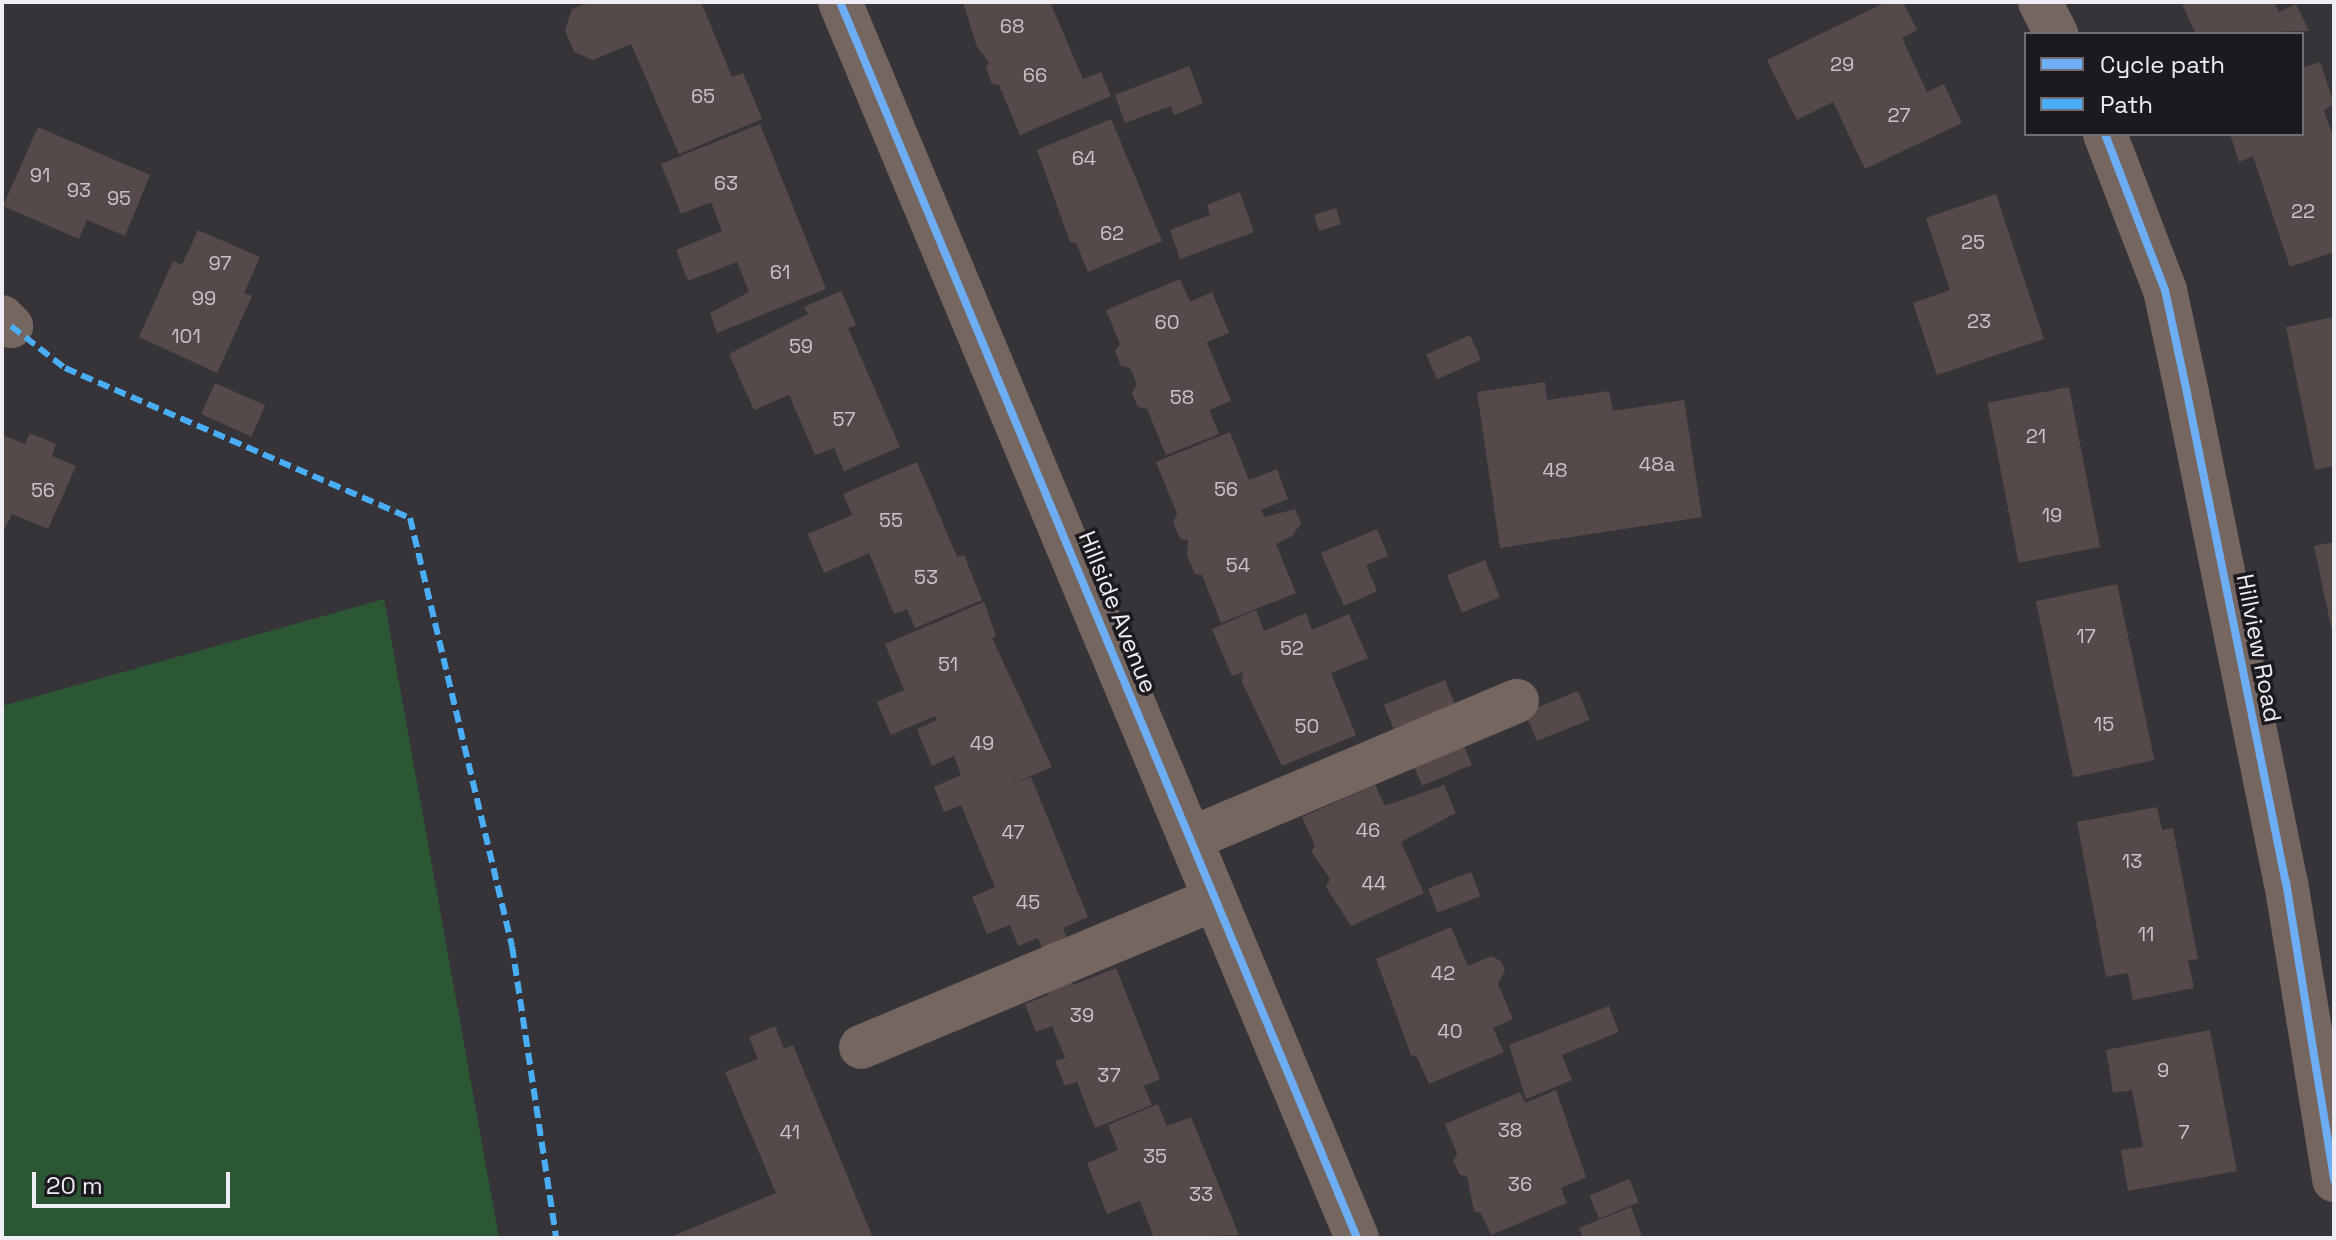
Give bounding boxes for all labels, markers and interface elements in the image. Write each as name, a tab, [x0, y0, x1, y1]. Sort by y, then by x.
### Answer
house number: 68	[1000, 14, 1024, 38]
legend	[2024, 32, 2304, 136]
text: Cycle path	[2100, 49, 2225, 80]
house number: 29	[1830, 52, 1854, 76]
house number: 66	[1023, 63, 1047, 87]
house number: 65	[691, 84, 715, 108]
text: Path	[2100, 89, 2153, 120]
house number: 27	[1887, 103, 1911, 127]
house number: 64	[1072, 146, 1096, 170]
house number: 91	[30, 163, 50, 187]
house number: 63	[714, 171, 738, 195]
house number: 93	[67, 178, 91, 202]
house number: 95	[107, 186, 131, 210]
house number: 22	[2291, 199, 2315, 223]
house number: 62	[1100, 221, 1124, 245]
house number: 25	[1961, 230, 1985, 254]
house number: 97	[208, 251, 232, 275]
house number: 61	[770, 260, 790, 284]
house number: 99	[192, 286, 216, 310]
house number: 23	[1967, 309, 1991, 333]
house number: 60	[1154, 310, 1180, 334]
house number: 101	[171, 324, 201, 348]
house number: 59	[789, 334, 813, 358]
house number: 58	[1170, 385, 1194, 409]
house number: 57	[832, 407, 856, 431]
house number: 21	[2026, 424, 2046, 448]
house number: 48a	[1639, 452, 1675, 476]
house number: 48	[1543, 458, 1567, 482]
house number: 56	[1214, 477, 1238, 501]
house number: 56	[31, 478, 55, 502]
house number: 19	[2042, 503, 2062, 527]
house number: 55	[879, 508, 903, 532]
street label: Hillside Avenue	[1072, 527, 1164, 697]
house number: 54	[1226, 553, 1250, 577]
house number: 53	[914, 565, 938, 589]
street label: Hillview Road	[2231, 571, 2287, 725]
house number: 17	[2076, 624, 2096, 648]
house number: 52	[1280, 636, 1304, 660]
house number: 51	[938, 652, 958, 676]
house number: 15	[2094, 712, 2114, 736]
house number: 50	[1295, 714, 1319, 738]
house number: 49	[970, 731, 994, 755]
house number: 46	[1356, 818, 1380, 842]
house number: 47	[1001, 820, 1025, 844]
house number: 13	[2122, 849, 2142, 873]
house number: 44	[1362, 871, 1386, 895]
house number: 45	[1016, 890, 1040, 914]
house number: 11	[2138, 922, 2154, 946]
house number: 42	[1431, 961, 1455, 985]
house number: 39	[1070, 1003, 1094, 1027]
house number: 40	[1437, 1019, 1463, 1043]
house number: 9	[2157, 1058, 2169, 1082]
house number: 37	[1097, 1063, 1121, 1087]
house number: 38	[1498, 1118, 1522, 1142]
house number: 41	[780, 1120, 800, 1144]
house number: 7	[2178, 1120, 2190, 1144]
house number: 35	[1143, 1144, 1167, 1168]
scale bar	[36, 1156, 234, 1206]
text: 20 m	[46, 1170, 103, 1201]
house number: 36	[1508, 1172, 1532, 1196]
house number: 33	[1189, 1182, 1213, 1206]

